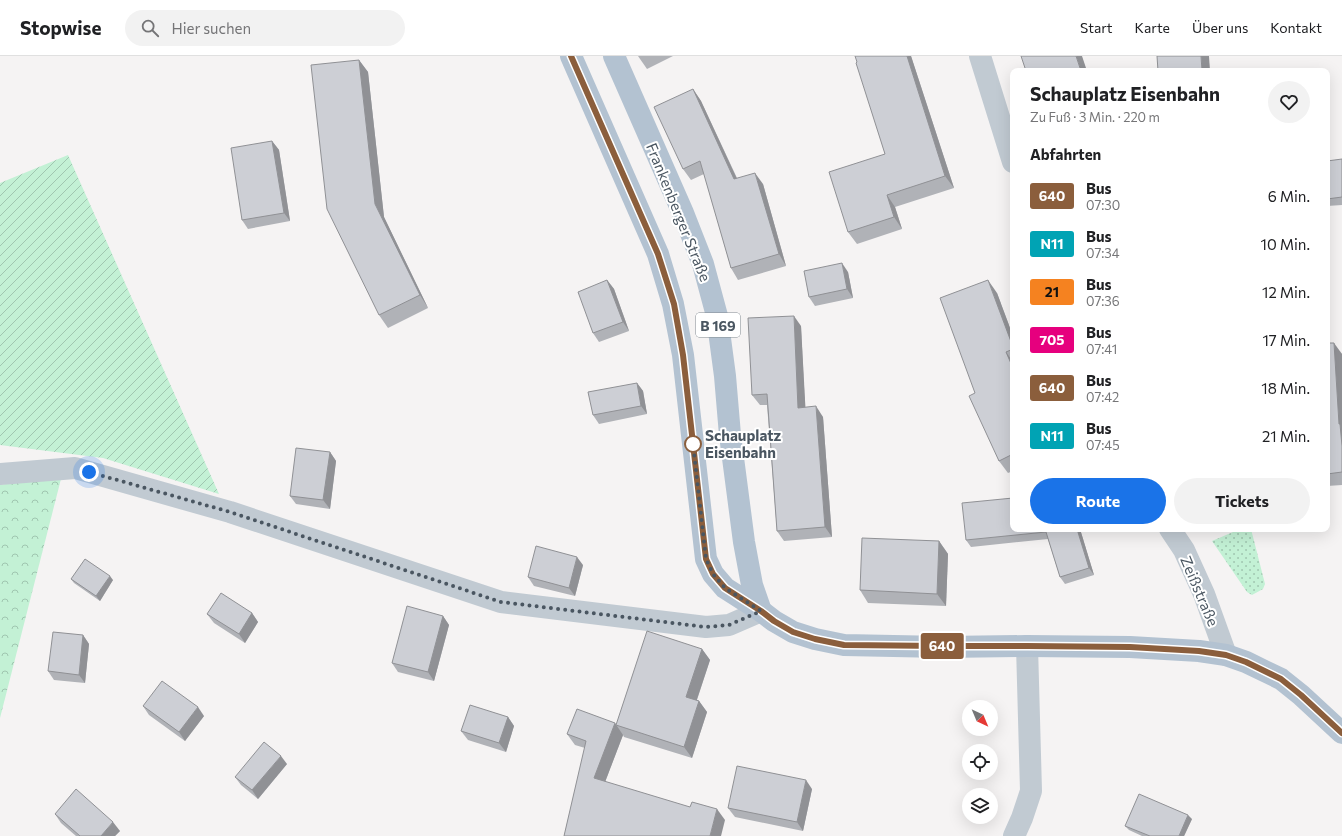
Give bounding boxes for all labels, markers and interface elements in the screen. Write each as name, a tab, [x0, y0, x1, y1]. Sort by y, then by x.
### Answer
search box	[125, 10, 405, 46]
text: Stopwise	[20, 16, 101, 39]
icon: search	[139, 17, 161, 39]
text: Hier suchen	[171, 19, 251, 37]
text: Start	[1080, 19, 1113, 36]
text: Karte	[1135, 19, 1170, 36]
text: Über uns	[1192, 19, 1248, 36]
text: Kontakt	[1270, 19, 1322, 36]
button: heart	[1268, 81, 1310, 123]
text: Schauplatz Eisenbahn	[1030, 82, 1220, 105]
text: Zu Fuß · 3 Min. · 220 m	[1030, 109, 1160, 125]
street label: Frankenberger Straße	[643, 140, 715, 284]
text: Abfahrten	[1030, 145, 1101, 163]
text: Bus	[1086, 179, 1111, 197]
text: 640	[1039, 187, 1065, 204]
text: 6 Min.	[1268, 187, 1310, 205]
text: 07:30	[1086, 197, 1120, 213]
text: Bus	[1086, 227, 1111, 245]
text: N11	[1040, 235, 1064, 252]
text: 10 Min.	[1261, 235, 1310, 253]
text: 07:34	[1086, 245, 1120, 261]
text: Bus	[1086, 275, 1111, 293]
text: 21	[1045, 283, 1059, 300]
text: 12 Min.	[1262, 283, 1310, 301]
text: 07:36	[1086, 293, 1120, 309]
road number: B 169	[696, 313, 740, 337]
text: Bus	[1086, 323, 1111, 341]
text: 705	[1039, 331, 1065, 348]
text: 17 Min.	[1262, 331, 1310, 349]
text: 07:41	[1086, 341, 1117, 357]
text: Bus	[1086, 371, 1111, 389]
text: 640	[1039, 379, 1065, 396]
text: 18 Min.	[1261, 379, 1310, 397]
text: 07:42	[1086, 389, 1119, 405]
text: Bus	[1086, 419, 1111, 437]
place label: Schauplatz Eisenbahn	[705, 426, 782, 461]
text: N11	[1040, 427, 1064, 444]
text: 21 Min.	[1262, 427, 1310, 445]
marker: Schauplatz Eisenbahn	[684, 435, 702, 453]
text: 07:45	[1086, 437, 1120, 453]
your location	[79, 462, 99, 482]
button: Route	[1030, 478, 1166, 524]
button: Tickets	[1174, 478, 1310, 524]
street label: Zeißstraße	[1177, 553, 1223, 629]
line badge: 640	[919, 633, 965, 659]
text: 640	[929, 637, 955, 654]
north arrow	[962, 700, 998, 736]
map controls	[962, 700, 998, 824]
button: locate	[962, 744, 998, 780]
button: layers	[962, 788, 998, 824]

